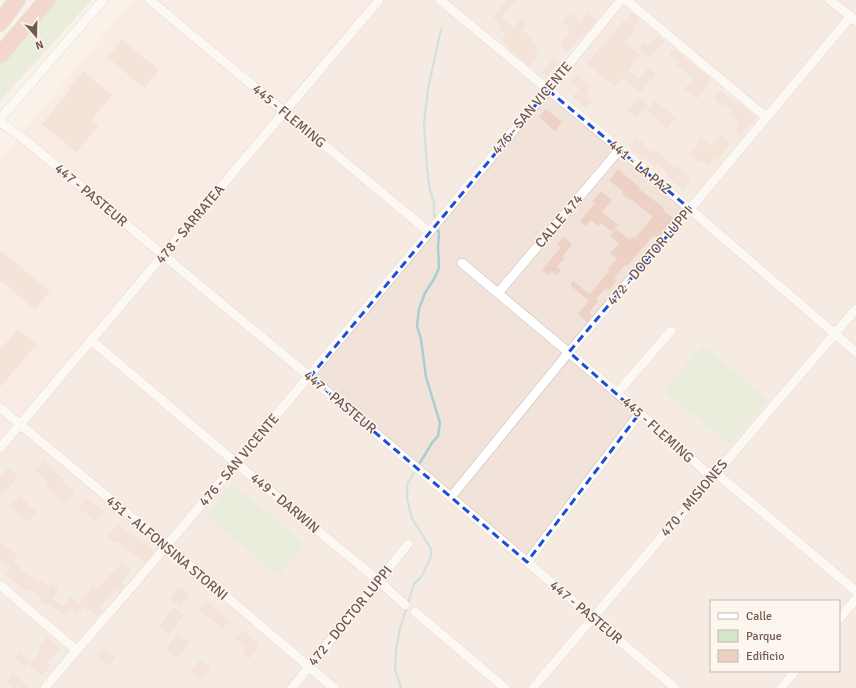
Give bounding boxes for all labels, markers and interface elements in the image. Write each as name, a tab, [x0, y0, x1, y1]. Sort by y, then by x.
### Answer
north arrow	[16, 16, 56, 56]
text: N	[33, 38, 45, 52]
street label: 476 - SAN VICENTE	[488, 58, 576, 158]
street label: 445 - FLEMING	[249, 81, 329, 151]
street label: 441 - LA PAZ	[605, 136, 675, 198]
street label: 447 - PASTEUR	[51, 160, 131, 230]
street label: 478 - SARRATEA	[152, 181, 228, 267]
street label: CALLE 474	[532, 190, 587, 251]
street label: 472 - DOCTOR LUPPI	[604, 203, 696, 309]
street label: 447 - PASTEUR	[300, 367, 380, 437]
street label: 445 - FLEMING	[619, 394, 697, 466]
street label: 476 - SAN VICENTE	[195, 410, 283, 510]
street label: 470 - MISIONES	[657, 456, 731, 540]
street label: 449 - DARWIN	[247, 469, 323, 537]
street label: 451 - ALFONSINA STORNI	[103, 492, 231, 604]
street label: 472 - DOCTOR LUPPI	[304, 562, 396, 670]
street label: 447 - PASTEUR	[546, 577, 626, 647]
legend	[710, 600, 840, 672]
text: Calle	[746, 609, 772, 624]
text: Parque	[746, 629, 782, 644]
text: Edificio	[746, 649, 784, 664]

